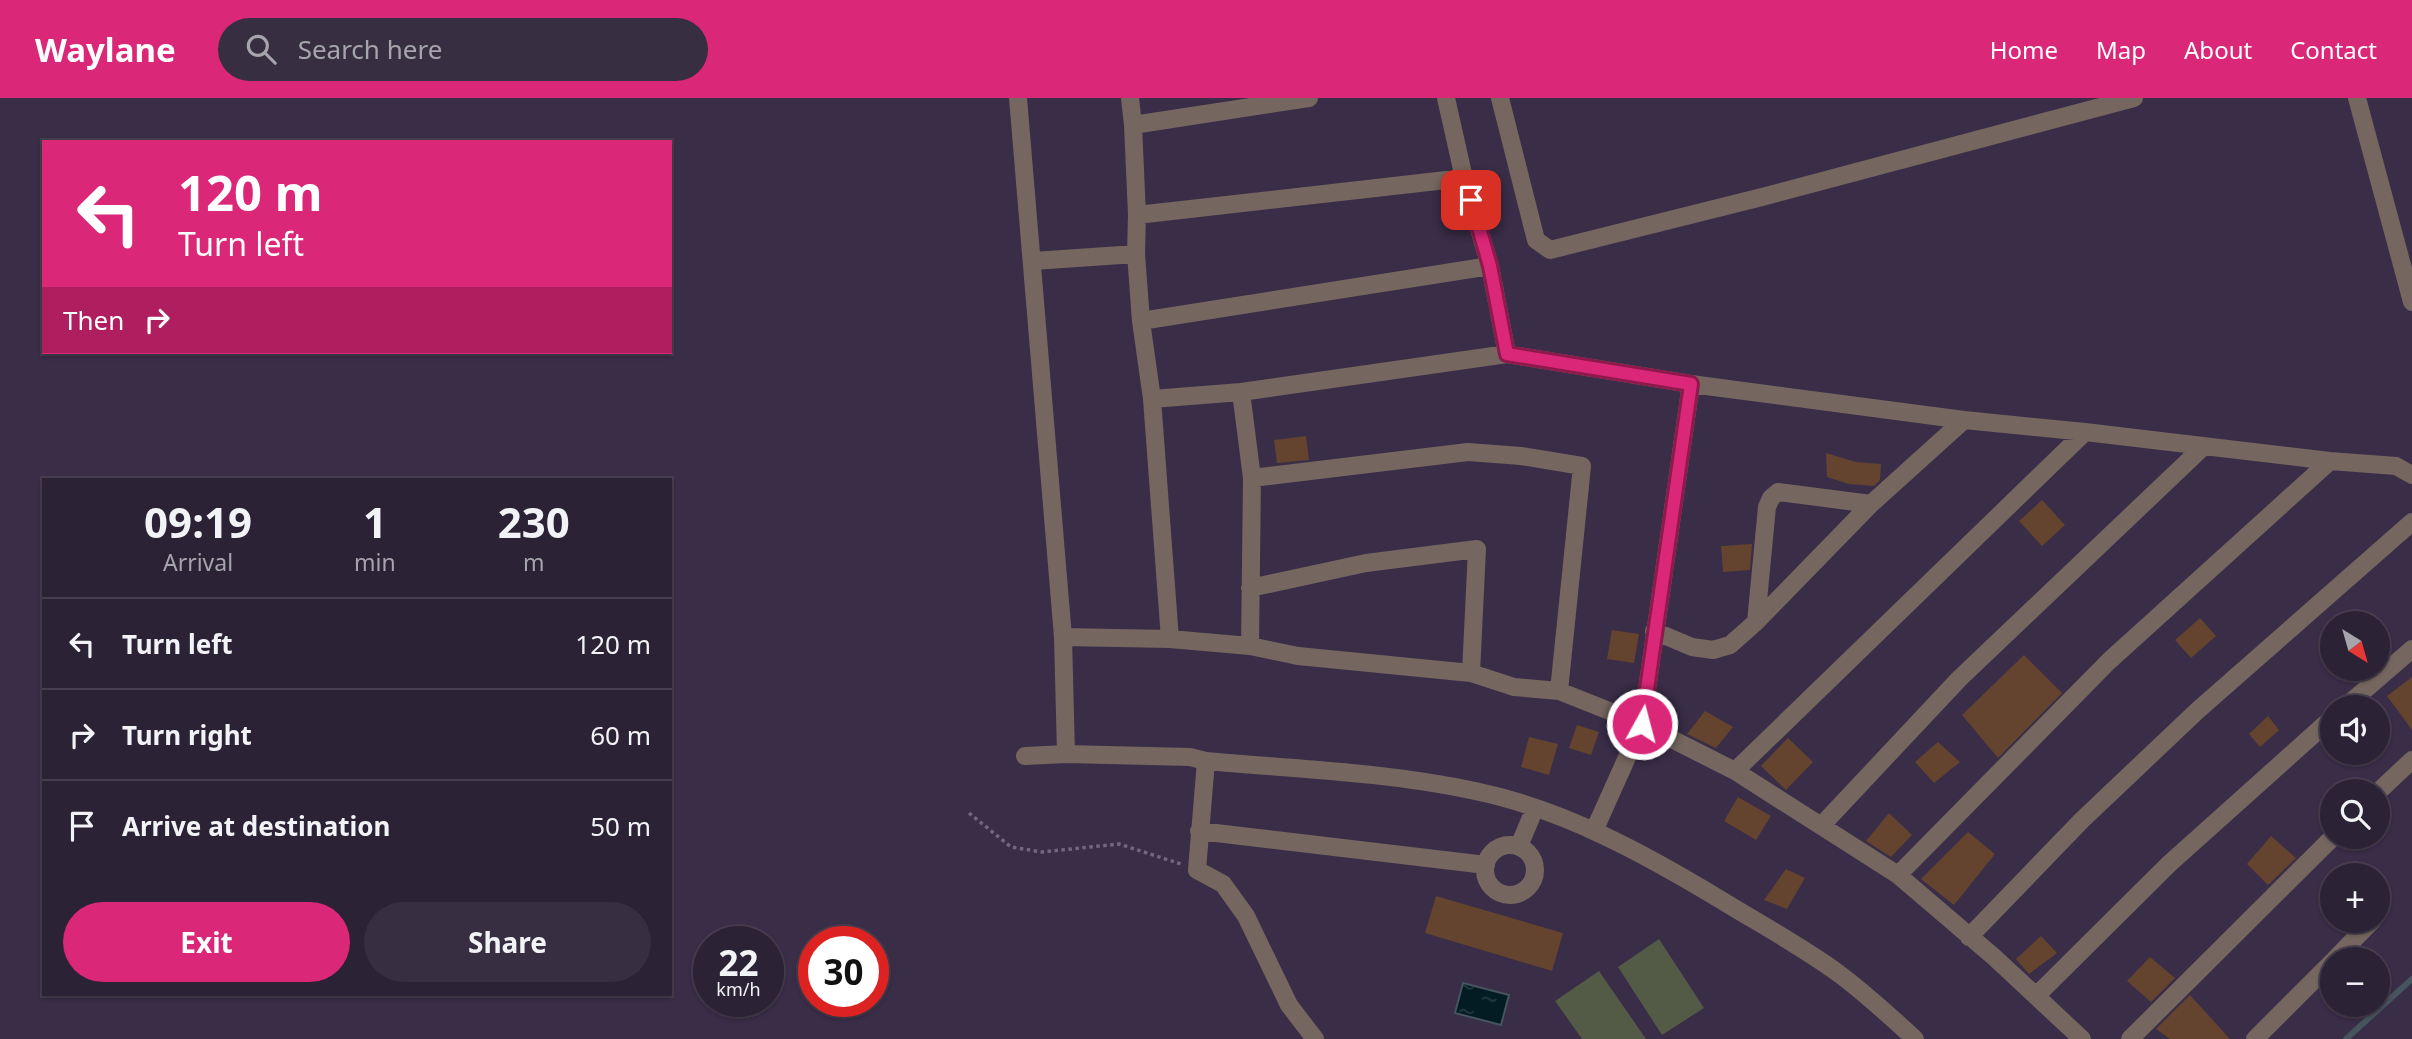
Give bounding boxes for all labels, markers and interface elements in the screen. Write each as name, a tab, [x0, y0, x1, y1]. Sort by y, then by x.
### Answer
search box	[218, 18, 708, 81]
text: Waylane	[35, 27, 176, 72]
icon: search	[242, 30, 280, 68]
text: Search here	[298, 31, 442, 67]
text: Home	[1990, 33, 2058, 66]
text: Map	[2096, 33, 2146, 66]
text: About	[2184, 33, 2252, 66]
text: Contact	[2290, 33, 2377, 66]
text: 120 m	[178, 159, 323, 225]
icon: left	[63, 168, 154, 259]
pin	[1441, 170, 1501, 230]
icon: arrive	[1452, 181, 1490, 219]
text: Turn left	[178, 222, 304, 265]
icon: right	[138, 301, 176, 339]
text: Then	[63, 302, 124, 338]
text: 09:19	[144, 493, 252, 550]
text: 1	[363, 493, 387, 550]
text: 230	[498, 493, 570, 550]
text: Arrival	[163, 546, 233, 578]
text: min	[354, 546, 396, 578]
text: m	[523, 546, 545, 578]
north arrow	[2320, 611, 2390, 681]
map controls	[2320, 611, 2390, 1017]
icon: left	[63, 625, 101, 663]
text: Turn left	[122, 626, 233, 662]
text: 120 m	[575, 626, 651, 662]
position arrow	[1605, 687, 1679, 761]
button: sound	[2320, 695, 2390, 765]
icon: right	[63, 716, 101, 754]
text: Turn right	[122, 717, 252, 753]
text: 60 m	[590, 717, 651, 753]
button: search	[2320, 779, 2390, 849]
icon: arrive	[63, 807, 101, 845]
text: Arrive at destination	[122, 808, 391, 844]
text: 50 m	[590, 808, 651, 844]
button: +	[2320, 863, 2390, 933]
button: Exit	[63, 902, 350, 982]
button: Share	[364, 902, 651, 982]
speed limit sign: 30	[798, 926, 889, 1017]
text: 22	[718, 939, 759, 986]
button: −	[2320, 947, 2390, 1017]
text: km/h	[716, 977, 761, 1001]

